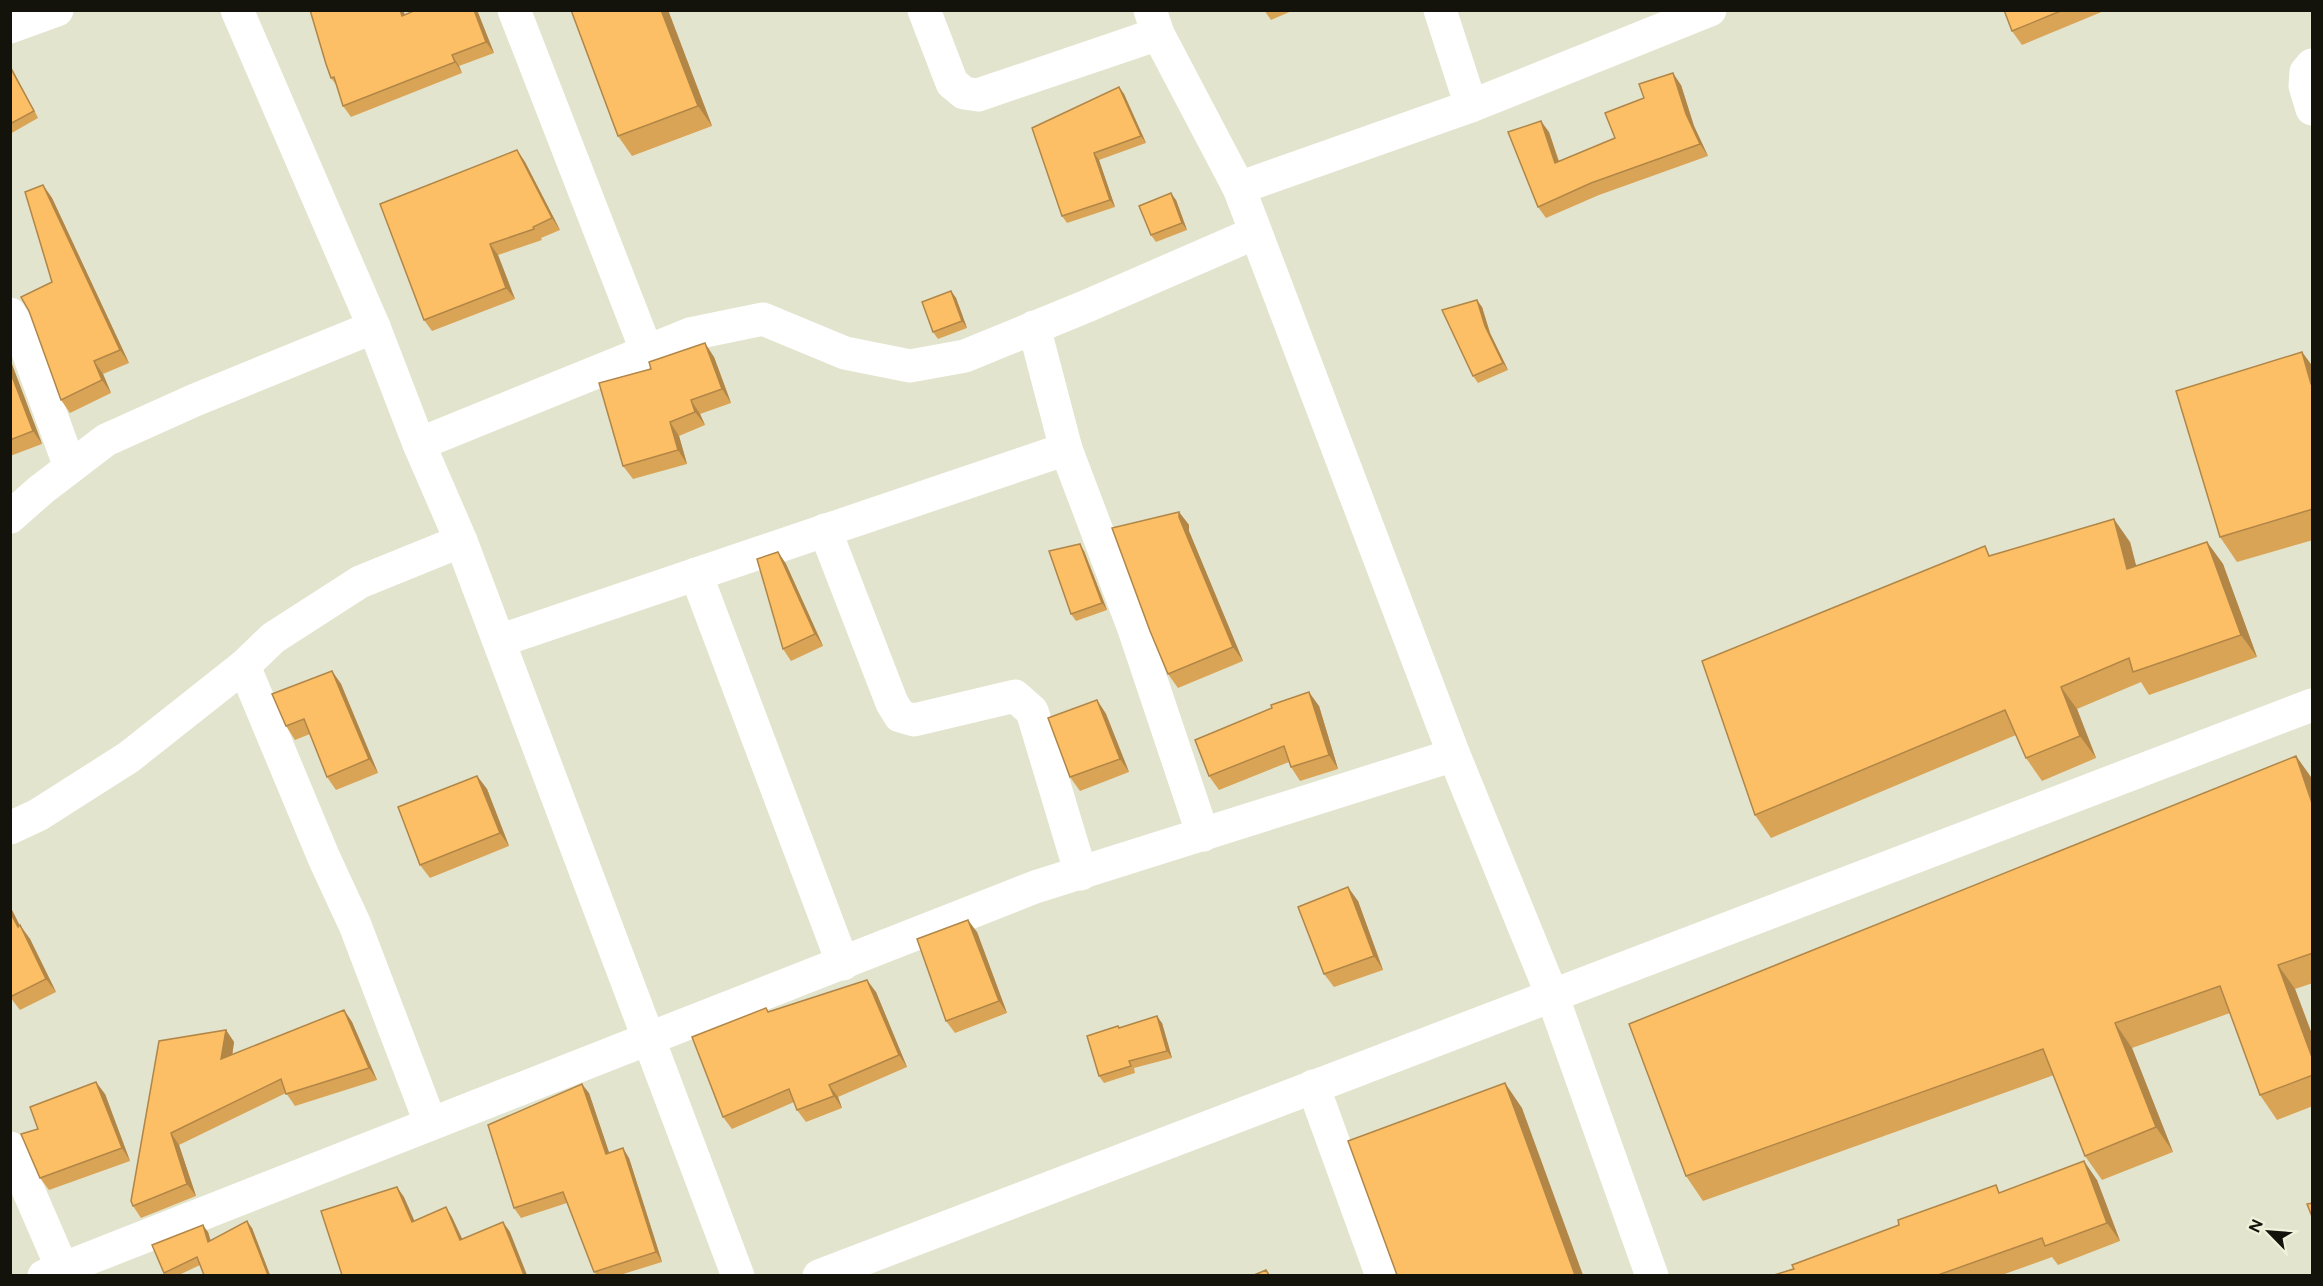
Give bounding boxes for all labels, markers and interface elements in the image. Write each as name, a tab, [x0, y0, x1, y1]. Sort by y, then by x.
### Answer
north arrow	[2239, 1202, 2299, 1262]
text: N	[2245, 1216, 2267, 1235]

